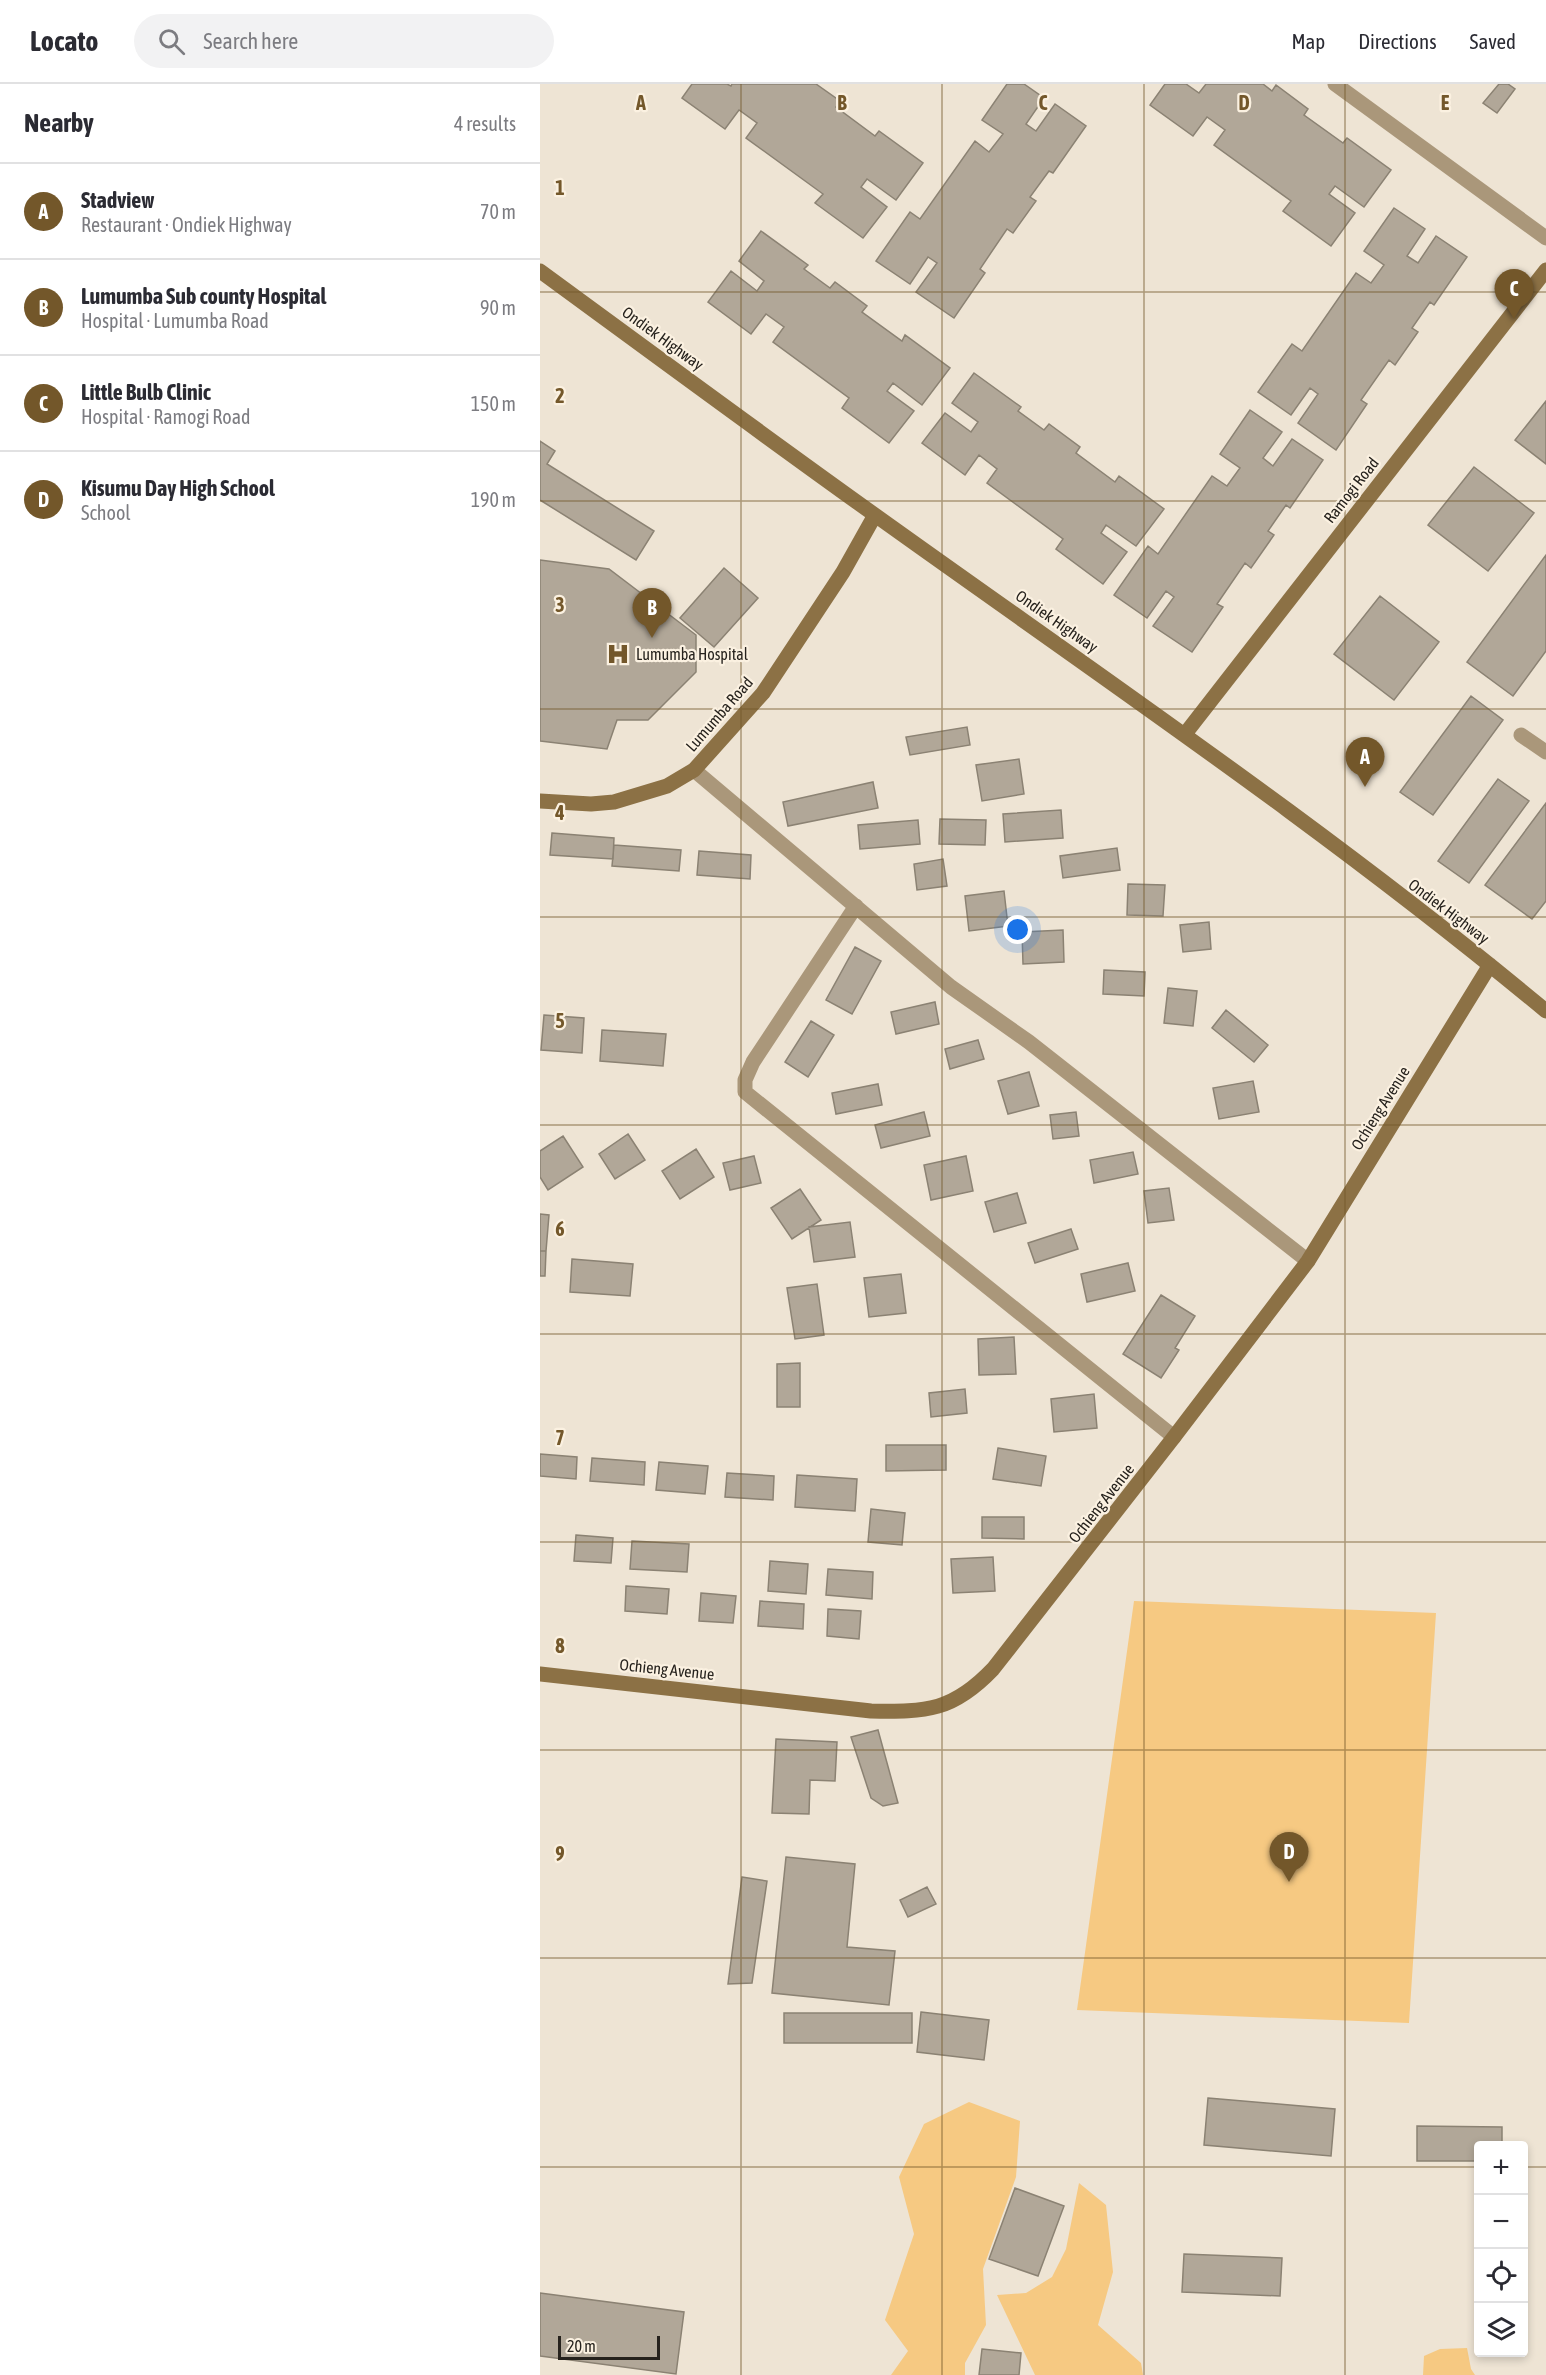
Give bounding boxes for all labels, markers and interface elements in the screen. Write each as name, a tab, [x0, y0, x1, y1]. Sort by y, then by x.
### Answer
search box	[134, 14, 554, 68]
text: Locato	[30, 25, 98, 57]
icon: search	[155, 25, 188, 58]
text: Search here	[203, 28, 298, 54]
text: Map	[1291, 29, 1325, 53]
text: Directions	[1358, 29, 1437, 53]
text: Saved	[1470, 29, 1516, 53]
text: A	[635, 91, 646, 114]
text: B	[837, 91, 847, 114]
text: C	[1039, 91, 1048, 114]
text: D	[1238, 91, 1250, 114]
text: E	[1441, 91, 1450, 114]
text: Nearby	[24, 108, 94, 138]
text: 4 results	[454, 112, 516, 135]
text: 1	[555, 176, 565, 199]
text: Stadview	[81, 187, 154, 213]
text: A	[39, 200, 48, 223]
text: 70 m	[480, 200, 516, 223]
text: Restaurant · Ondiek Highway	[81, 213, 292, 236]
pin: C	[1494, 270, 1534, 319]
text: Lumumba Sub county Hospital	[81, 283, 326, 309]
text: B	[39, 296, 48, 319]
text: 90 m	[480, 296, 516, 319]
street label: Ondiek Highway	[618, 303, 707, 375]
text: Hospital · Lumumba Road	[81, 309, 269, 332]
text: Little Bulb Clinic	[81, 379, 211, 405]
text: 2	[555, 384, 565, 407]
text: C	[39, 392, 48, 415]
text: 150 m	[471, 392, 516, 415]
text: Hospital · Ramogi Road	[81, 405, 251, 428]
street label: Ramogi Road	[1320, 454, 1383, 527]
text: Kisumu Day High School	[81, 475, 275, 501]
text: D	[38, 488, 49, 511]
text: 190 m	[471, 488, 516, 511]
text: School	[81, 501, 131, 524]
street label: Ondiek Highway	[1012, 586, 1102, 657]
pin: B	[632, 588, 672, 638]
text: 3	[555, 593, 565, 616]
hospital icon: Lumumba Hospital	[605, 641, 631, 667]
place label: Lumumba Hospital	[636, 645, 749, 664]
street label: Lumumba Road	[682, 673, 756, 755]
pin: A	[1346, 738, 1384, 787]
text: 4	[554, 801, 565, 824]
street label: Ondiek Highway	[1405, 875, 1493, 948]
your location	[1003, 915, 1032, 944]
text: 5	[555, 1009, 565, 1032]
street label: Ochieng Avenue	[1347, 1063, 1414, 1154]
text: 6	[555, 1217, 565, 1240]
text: 7	[555, 1426, 565, 1449]
street label: Ochieng Avenue	[1065, 1460, 1138, 1547]
text: 8	[555, 1634, 565, 1657]
street label: Ochieng Avenue	[619, 1655, 715, 1684]
pin: D	[1270, 1832, 1308, 1882]
text: 9	[555, 1842, 565, 1865]
map controls	[1474, 2141, 1528, 2357]
button: +	[1474, 2141, 1528, 2195]
button: −	[1474, 2195, 1528, 2249]
button: locate	[1474, 2249, 1528, 2303]
button: layers	[1474, 2303, 1528, 2357]
scale bar	[558, 2333, 660, 2360]
text: 20 m	[567, 2337, 596, 2355]

